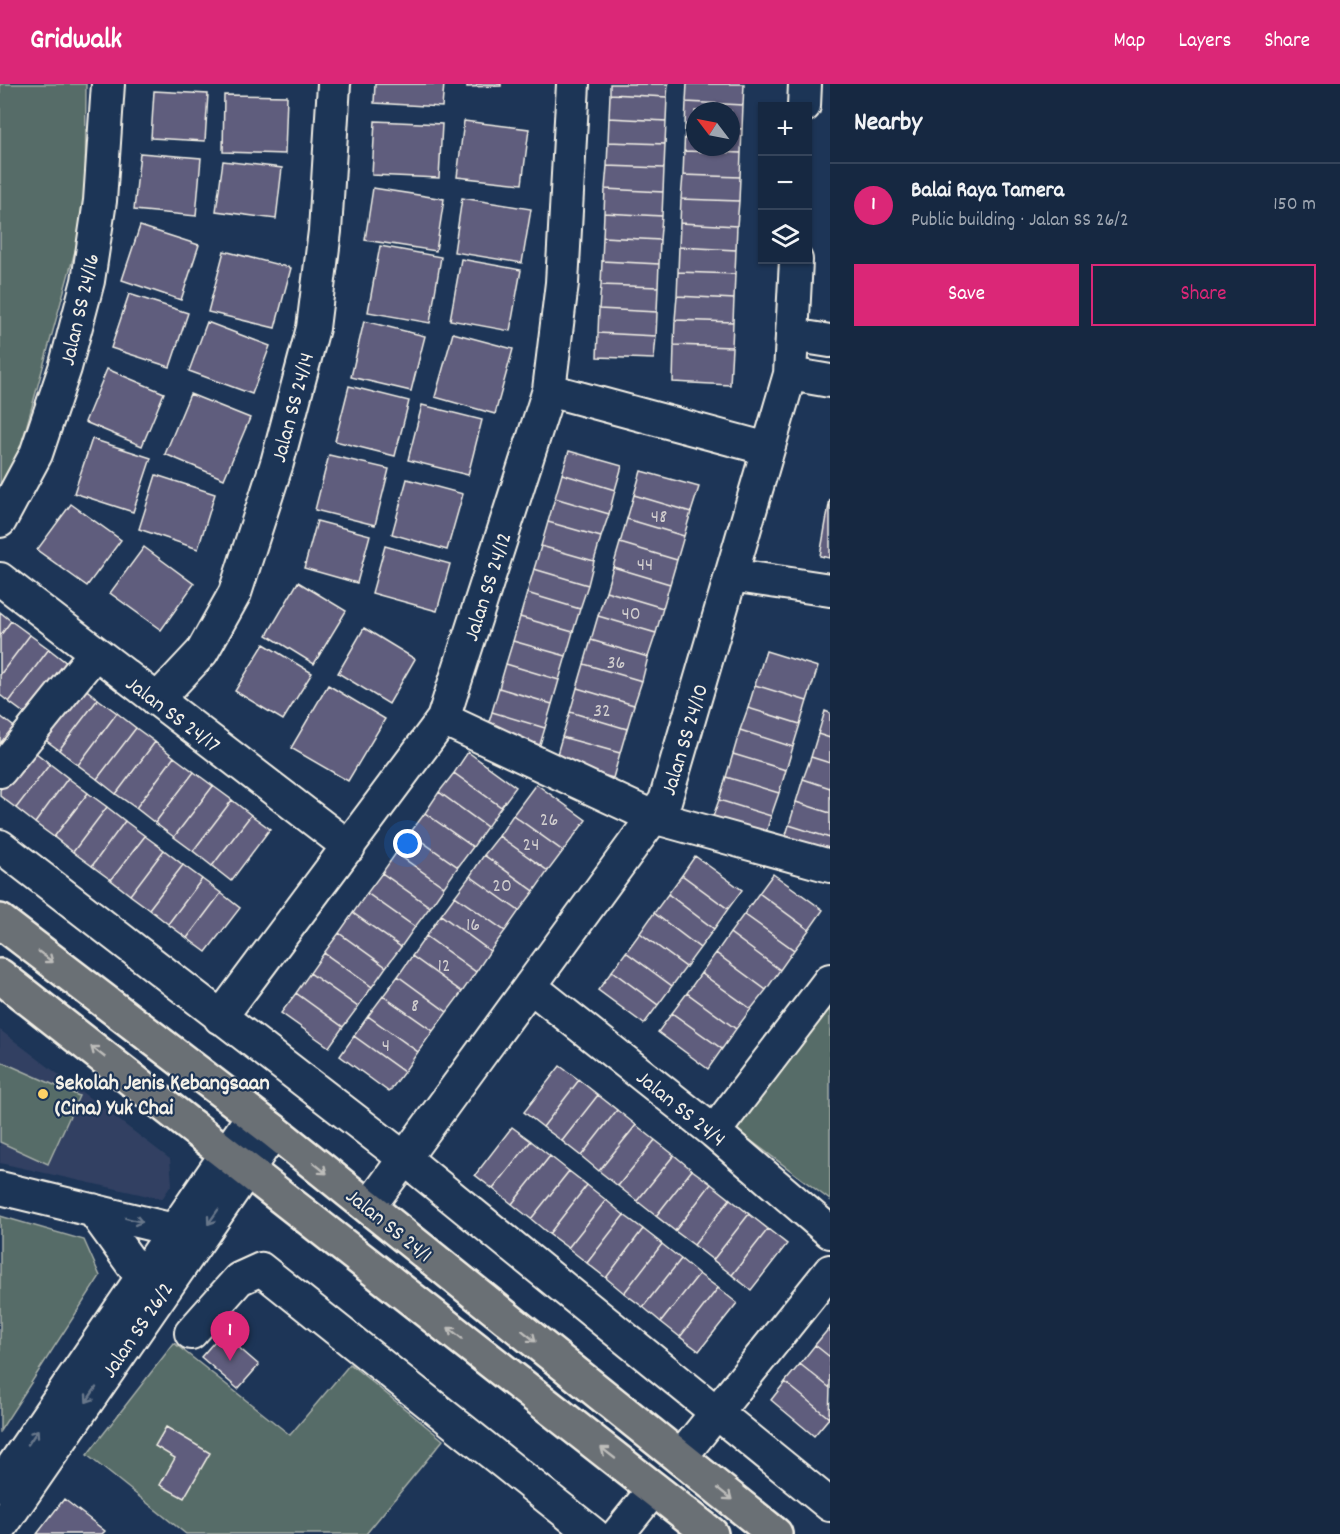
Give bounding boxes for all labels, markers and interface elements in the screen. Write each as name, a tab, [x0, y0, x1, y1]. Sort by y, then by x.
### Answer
text: Gridwalk	[30, 22, 122, 62]
text: Map	[1114, 27, 1145, 57]
text: Layers	[1178, 27, 1231, 57]
text: Share	[1264, 27, 1310, 57]
north arrow	[686, 102, 740, 156]
map controls	[758, 102, 812, 264]
button: +	[758, 102, 812, 156]
text: Nearby	[854, 105, 922, 142]
button: −	[758, 156, 812, 210]
text: Balai Raya Tamera	[911, 176, 1064, 207]
text: 1	[871, 191, 876, 219]
text: 150 m	[1273, 191, 1316, 219]
text: Public building · Jalan SS 26/2	[911, 207, 1129, 235]
button: layers	[758, 210, 812, 264]
street label: Jalan SS 24/16	[53, 251, 109, 369]
button: Save	[854, 264, 1079, 326]
button: Share	[1091, 264, 1316, 326]
street label: Jalan SS 24/14	[265, 350, 324, 466]
house number: 48	[651, 504, 667, 532]
street label: Jalan SS 24/12	[457, 529, 522, 646]
house number: 44	[637, 552, 653, 580]
house number: 40	[621, 601, 641, 629]
house number: 36	[607, 650, 625, 678]
street label: Jalan SS 24/17	[118, 670, 226, 762]
street label: Jalan SS 24/10	[655, 680, 718, 800]
house number: 32	[593, 698, 611, 726]
house number: 26	[540, 807, 558, 835]
your location	[393, 829, 422, 858]
house number: 24	[522, 832, 540, 860]
house number: 20	[492, 873, 512, 901]
house number: 16	[466, 912, 480, 940]
one-way arrow	[38, 950, 54, 963]
house number: 12	[437, 953, 451, 981]
house number: 8	[411, 993, 419, 1021]
house number: 4	[382, 1033, 390, 1061]
one-way arrow	[90, 1046, 106, 1059]
street label: Jalan SS 24/4	[628, 1064, 731, 1156]
place label: Sekolah Jenis Kebangsaan (Cina) Yuk Chai	[55, 1069, 270, 1125]
marker: Sekolah Jenis Kebangsaan (Cina) Yuk Chai	[36, 1087, 50, 1101]
one-way arrow	[312, 1161, 328, 1174]
street label: Jalan SS 24/1	[338, 1182, 438, 1271]
one-way arrow	[207, 1209, 219, 1225]
one-way arrow	[124, 1214, 143, 1226]
street label: Jalan SS 26/2	[95, 1277, 182, 1385]
pin: 1	[210, 1312, 250, 1361]
one-way arrow	[447, 1326, 463, 1339]
one-way arrow	[520, 1329, 536, 1342]
one-way arrow	[84, 1386, 96, 1403]
one-way arrow	[27, 1429, 39, 1446]
one-way arrow	[600, 1447, 616, 1460]
one-way arrow	[717, 1488, 733, 1501]

